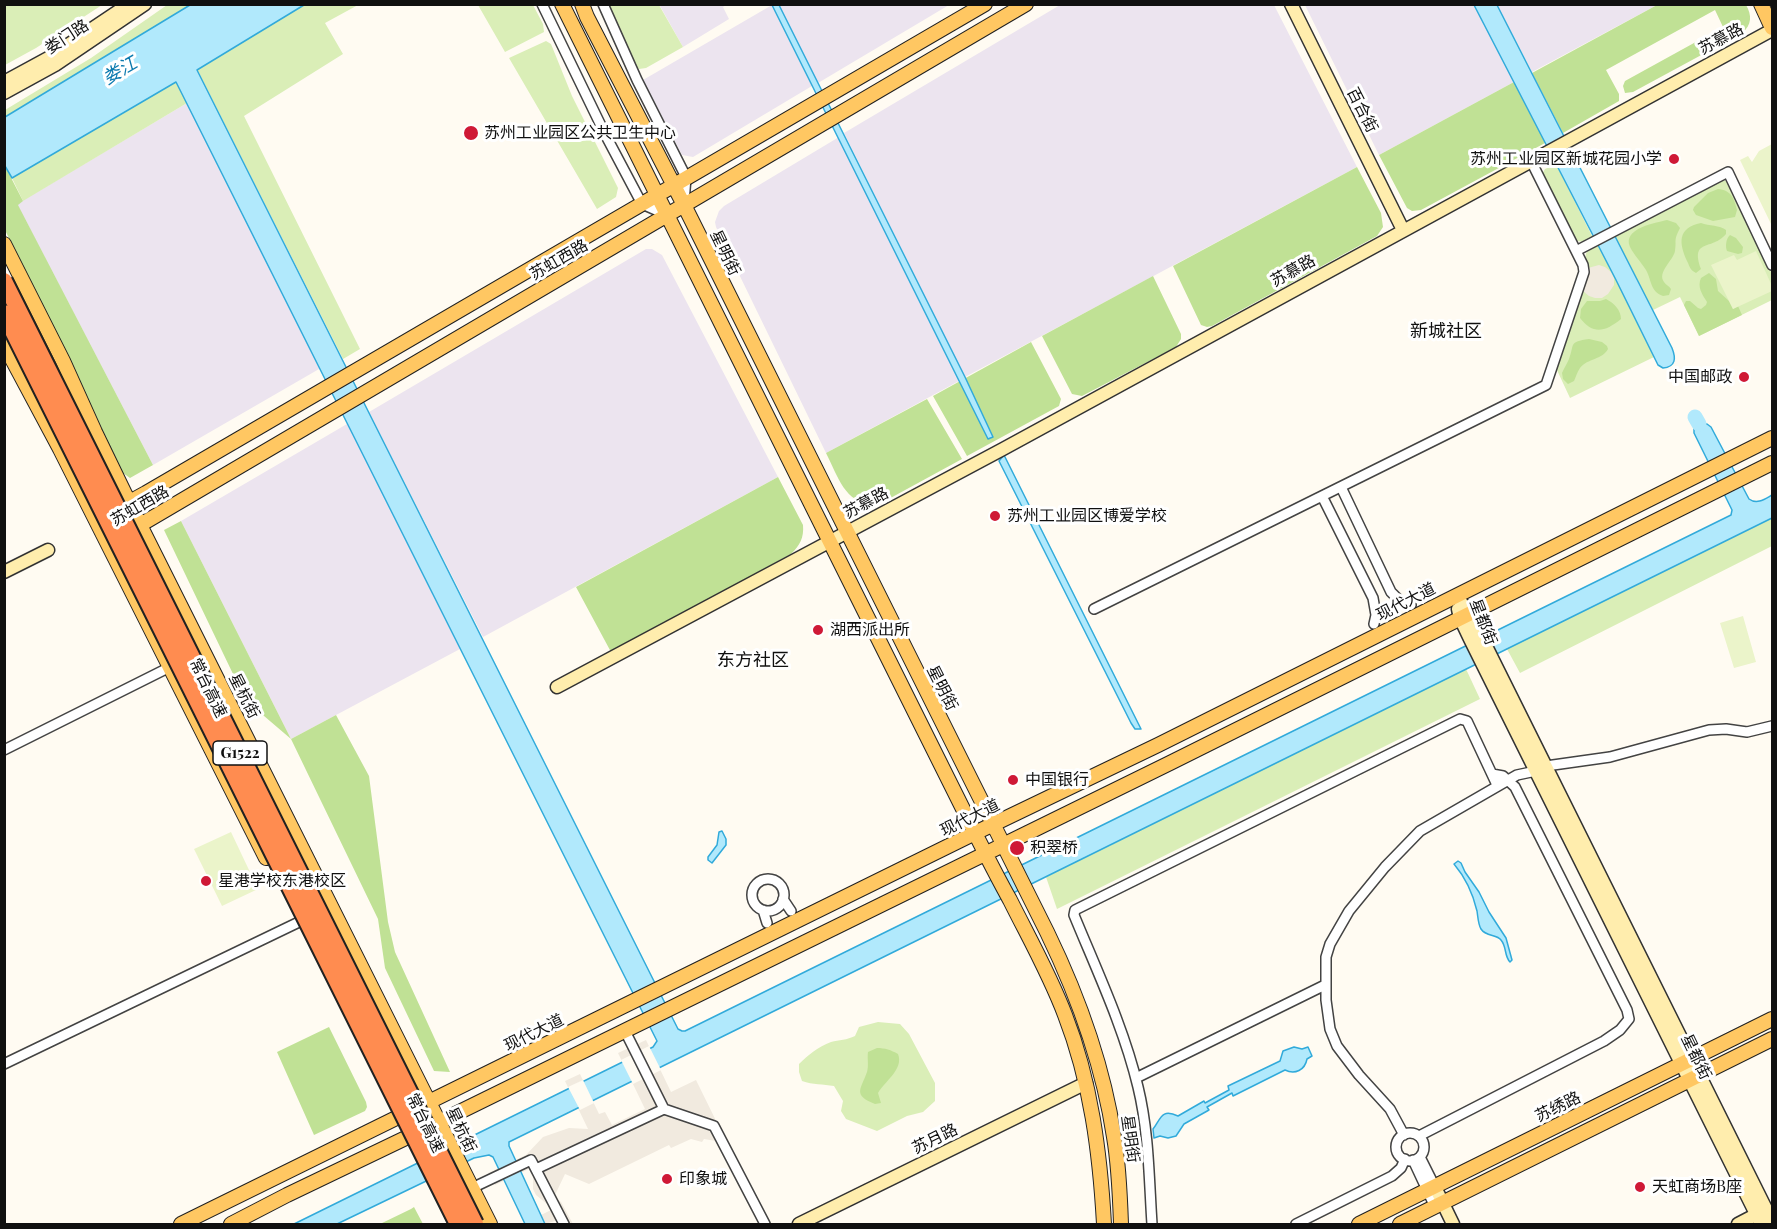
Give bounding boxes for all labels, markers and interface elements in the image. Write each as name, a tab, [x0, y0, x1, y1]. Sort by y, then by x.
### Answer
street label: 娄门路	[42, 16, 92, 58]
street label: 苏慕路	[1695, 19, 1747, 59]
water label: 娄江	[99, 53, 141, 89]
street label: 百合街	[1343, 84, 1381, 136]
place label: 苏州工业园区公共卫生中心	[484, 123, 676, 143]
marker: 苏州工业园区公共卫生中心	[462, 124, 480, 142]
place label: 苏州工业园区新城花园小学	[1470, 149, 1662, 169]
marker: 苏州工业园区新城花园小学	[1667, 152, 1681, 166]
street label: 星明街	[706, 227, 744, 279]
street label: 苏虹西路	[526, 236, 592, 284]
street label: 苏慕路	[1267, 251, 1319, 291]
district label: 新城社区	[1410, 320, 1482, 342]
place label: 中国邮政	[1668, 367, 1732, 387]
marker: 中国邮政	[1737, 370, 1751, 384]
street label: 苏虹西路	[107, 482, 173, 530]
street label: 苏慕路	[840, 483, 892, 523]
place label: 苏州工业园区博爱学校	[1007, 506, 1167, 526]
marker: 苏州工业园区博爱学校	[988, 509, 1002, 523]
street label: 现代大道	[1373, 579, 1439, 625]
street label: 星都街	[1465, 596, 1501, 648]
place label: 湖西派出所	[830, 620, 910, 640]
marker: 湖西派出所	[811, 623, 825, 637]
district label: 东方社区	[717, 649, 789, 671]
street label: 常台高速	[185, 655, 231, 721]
street label: 星明街	[923, 662, 961, 714]
street label: 星杭街	[225, 670, 263, 722]
road number: G1522	[213, 741, 267, 765]
place label: 中国银行	[1025, 770, 1089, 790]
marker: 中国银行	[1006, 773, 1020, 787]
street label: 现代大道	[937, 795, 1003, 841]
place label: 积翠桥	[1030, 838, 1078, 858]
marker: 积翠桥	[1008, 839, 1026, 857]
place label: 星港学校东港校区	[218, 871, 346, 891]
marker: 星港学校东港校区	[199, 874, 213, 888]
street label: 现代大道	[501, 1010, 567, 1056]
street label: 星都街	[1677, 1031, 1715, 1083]
street label: 苏绣路	[1532, 1088, 1584, 1126]
street label: 常台高速	[402, 1090, 448, 1156]
street label: 星杭街	[442, 1104, 480, 1156]
street label: 星明街	[1117, 1114, 1143, 1164]
street label: 苏月路	[909, 1120, 961, 1158]
place label: 印象城	[679, 1169, 727, 1189]
marker: 印象城	[660, 1172, 674, 1186]
place label: 天虹商场B座	[1652, 1177, 1742, 1197]
marker: 天虹商场B座	[1633, 1180, 1647, 1194]

